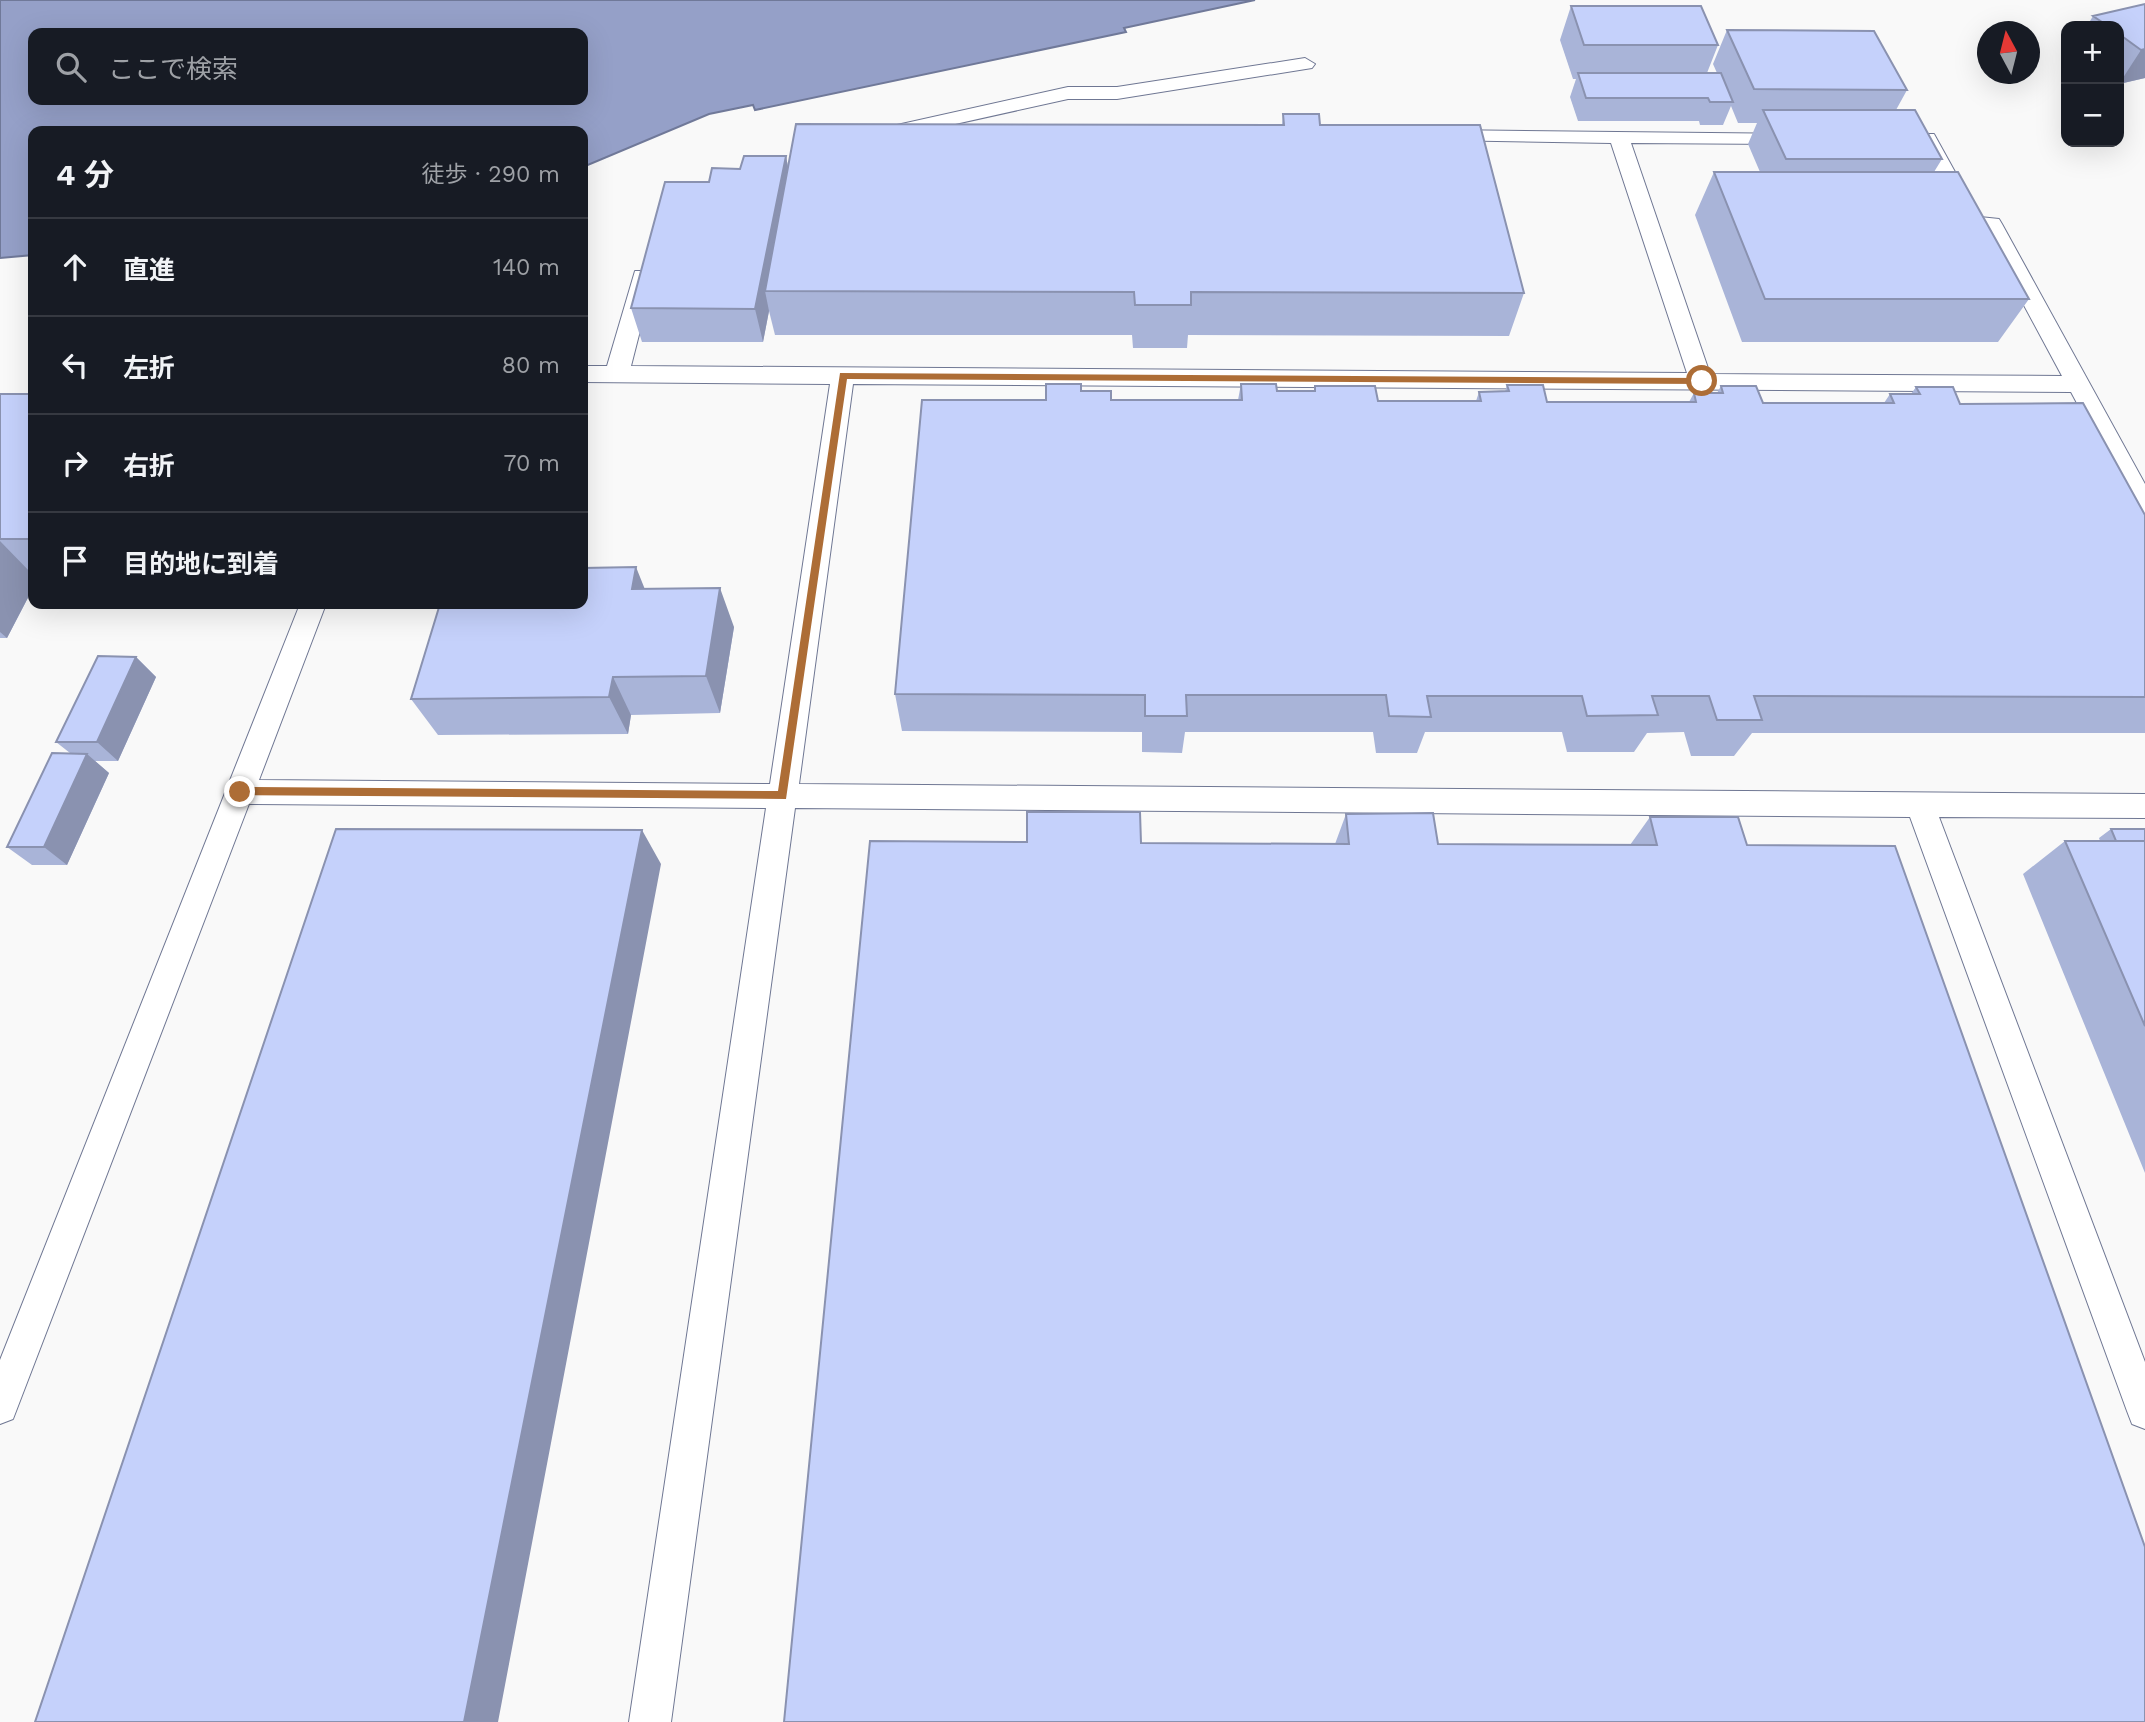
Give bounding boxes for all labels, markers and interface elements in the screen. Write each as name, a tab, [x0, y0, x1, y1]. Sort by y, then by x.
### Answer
north arrow	[1977, 21, 2040, 84]
map controls	[2061, 21, 2124, 147]
button: +	[2061, 21, 2124, 84]
search box	[28, 28, 588, 105]
icon: search	[52, 48, 90, 86]
text: ここで検索	[108, 54, 238, 84]
button: −	[2061, 84, 2124, 147]
text: 4 分	[56, 157, 114, 192]
text: 徒歩 · 290 m	[421, 161, 560, 188]
icon: ahead	[56, 248, 94, 286]
text: 140 m	[493, 254, 560, 281]
text: 直進	[123, 255, 175, 285]
icon: left	[56, 346, 94, 384]
text: 80 m	[502, 352, 560, 379]
text: 左折	[123, 353, 175, 383]
route start	[1686, 365, 1717, 396]
icon: right	[56, 444, 94, 482]
text: 70 m	[503, 450, 560, 477]
text: 右折	[123, 451, 175, 481]
icon: arrive	[56, 542, 94, 580]
text: 目的地に到着	[123, 549, 279, 579]
route end	[224, 776, 255, 807]

